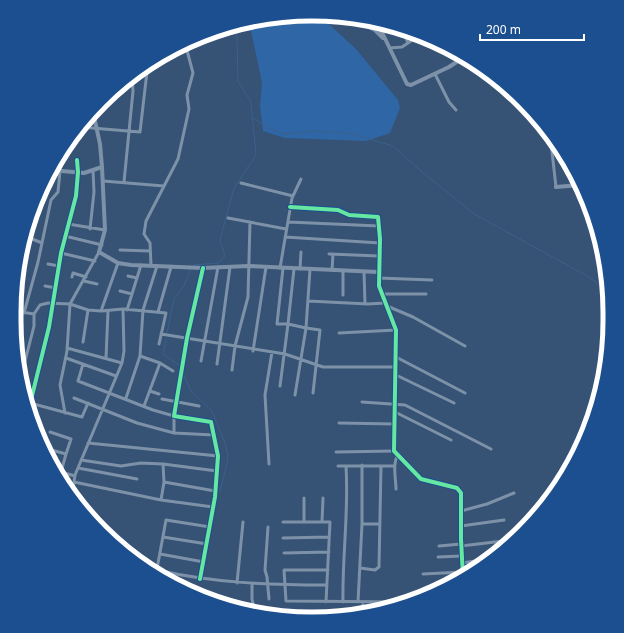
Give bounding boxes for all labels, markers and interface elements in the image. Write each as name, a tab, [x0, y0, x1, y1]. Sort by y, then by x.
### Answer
scale bar	[480, 16, 584, 42]
text: 200 m	[486, 21, 521, 38]

